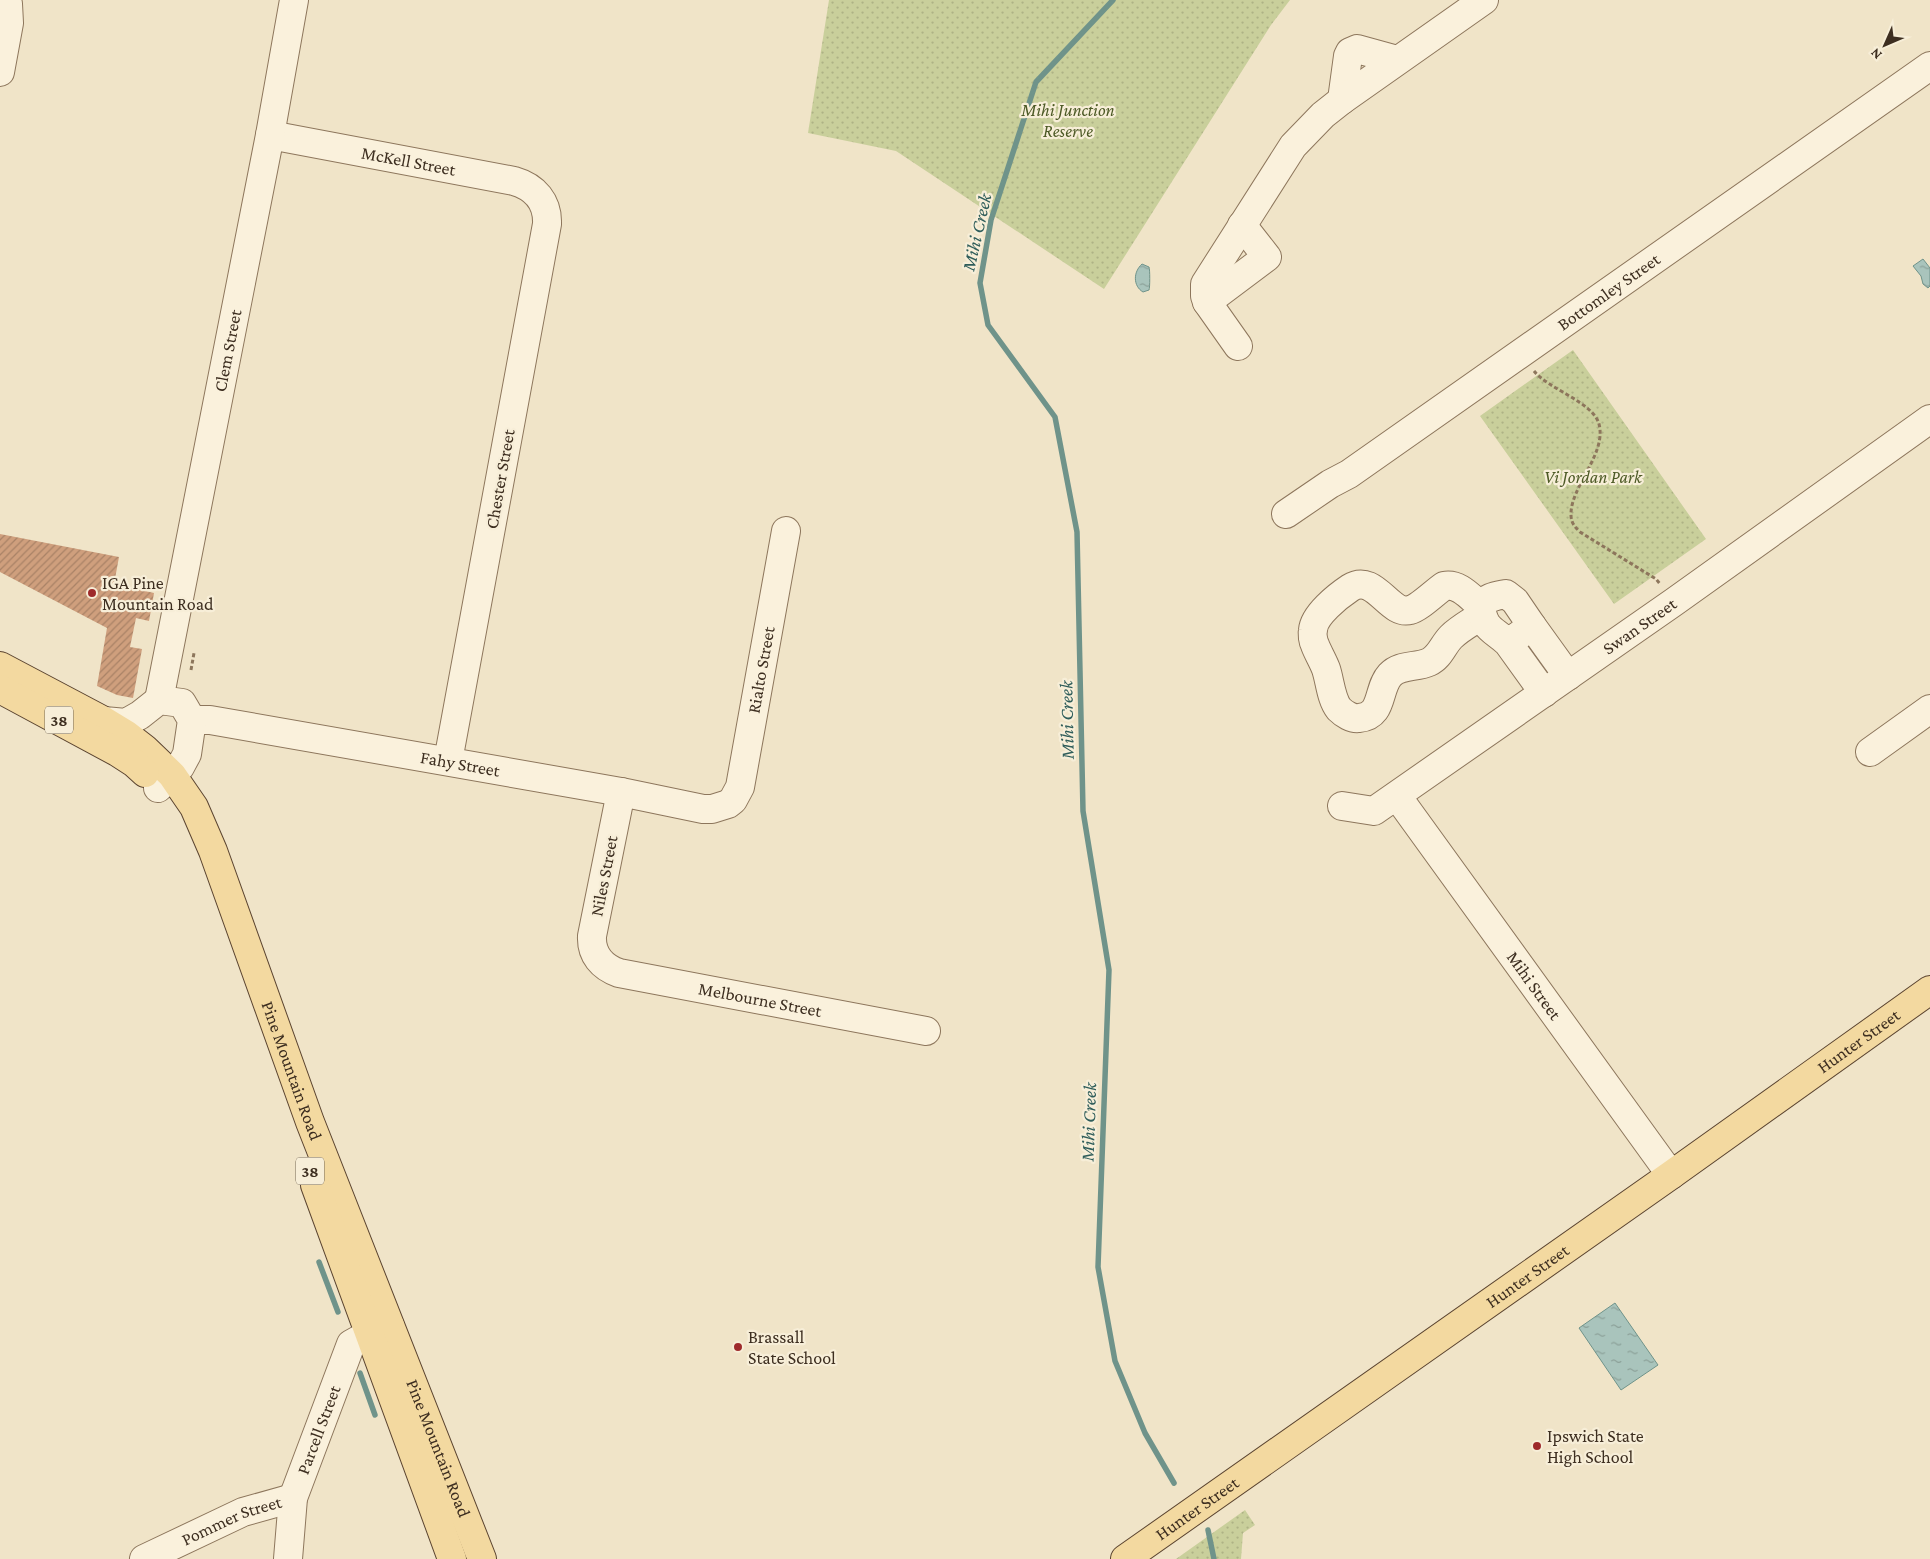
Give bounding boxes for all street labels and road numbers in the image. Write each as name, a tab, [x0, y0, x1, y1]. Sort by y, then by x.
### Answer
street label: McKell Street	[360, 142, 458, 180]
street label: Bottomley Street	[1554, 248, 1665, 334]
street label: Clem Street	[210, 307, 246, 393]
street label: Chester Street	[481, 427, 519, 530]
street label: Swan Street	[1599, 593, 1681, 659]
street label: Rialto Street	[743, 624, 779, 715]
road number: 38	[45, 706, 73, 734]
street label: Fahy Street	[419, 747, 503, 781]
street label: Niles Street	[586, 833, 622, 918]
street label: Mihi Street	[1503, 947, 1566, 1025]
street label: Melbourne Street	[697, 978, 824, 1021]
street label: Pine Mountain Road	[258, 998, 326, 1144]
street label: Hunter Street	[1813, 1004, 1905, 1077]
road number: 38	[296, 1158, 324, 1184]
street label: Hunter Street	[1482, 1239, 1574, 1312]
street label: Pine Mountain Road	[402, 1376, 475, 1520]
street label: Parcell Street	[293, 1382, 345, 1477]
street label: Hunter Street	[1152, 1472, 1243, 1544]
street label: Pommer Street	[178, 1491, 285, 1550]

